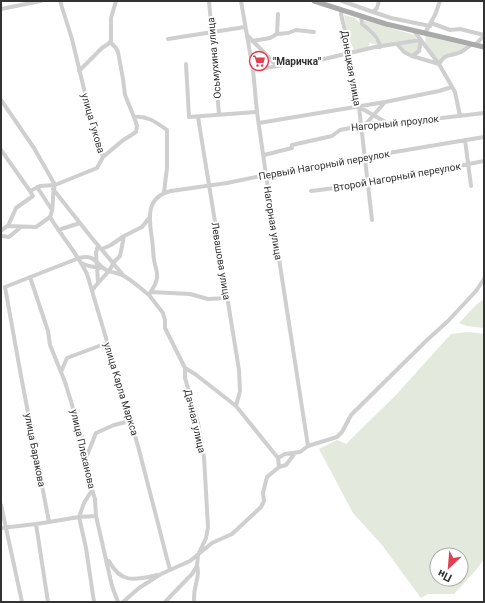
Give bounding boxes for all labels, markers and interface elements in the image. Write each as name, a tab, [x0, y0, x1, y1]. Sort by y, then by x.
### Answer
street label: Осьмухина улица	[205, 17, 223, 99]
street label: Донецкая улица	[339, 29, 363, 107]
supermarket icon: "Маричка"	[248, 50, 270, 72]
place label: "Маричка"	[273, 56, 321, 67]
street label: улица Гукова	[79, 92, 107, 154]
street label: Нагорный проулок	[351, 113, 440, 133]
street label: Первый Нагорный переулок	[258, 148, 391, 182]
street label: Второй Нагорный переулок	[332, 160, 462, 194]
street label: Нагорная улица	[262, 185, 284, 261]
street label: Левашова улица	[209, 221, 233, 301]
street label: улица Карла Маркса	[102, 341, 140, 437]
street label: Дачная улица	[182, 388, 208, 454]
street label: улица Плеханова	[69, 408, 97, 490]
street label: улица Баракова	[22, 412, 48, 488]
north arrow	[429, 547, 469, 587]
text: Пн	[436, 567, 454, 584]

